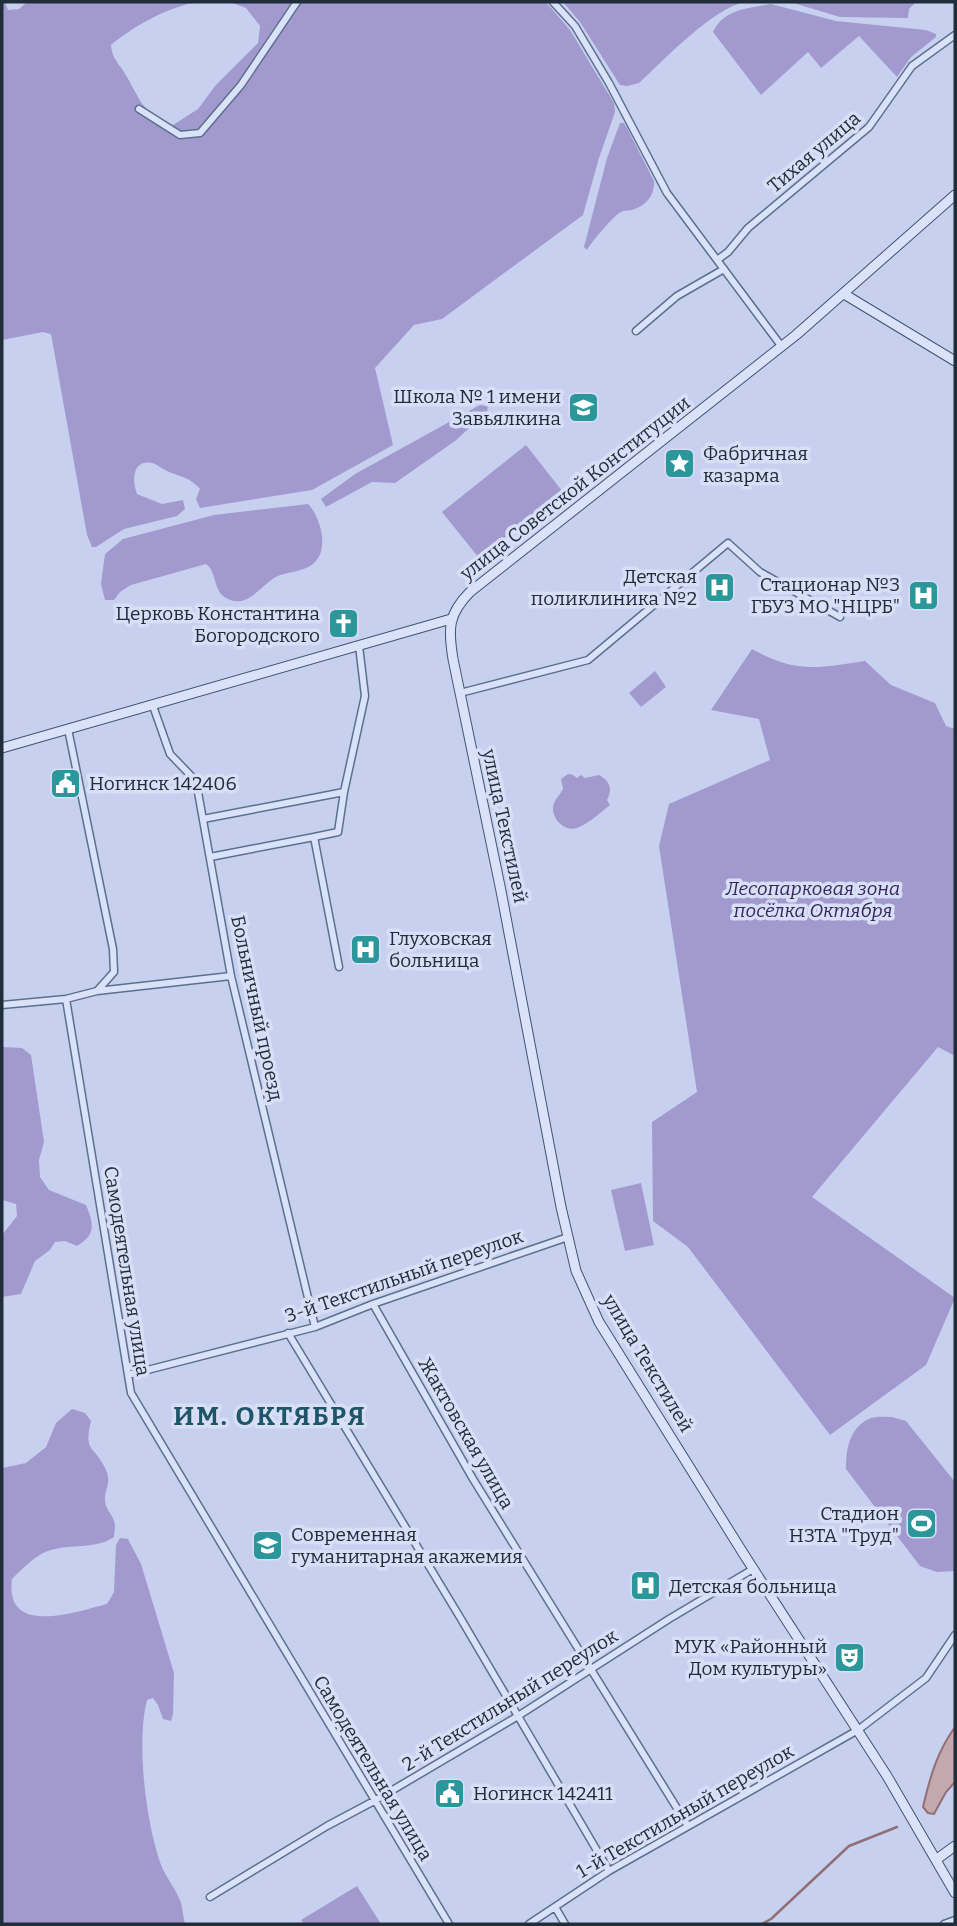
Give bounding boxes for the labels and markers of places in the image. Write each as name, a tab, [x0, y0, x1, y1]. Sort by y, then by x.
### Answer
place label: Школа № 1 имени Завьялкина	[393, 385, 562, 430]
school or university icon: Школа № 1 имени Завьялкина	[567, 390, 601, 424]
place label: Фабричная казарма	[703, 442, 808, 487]
place icon: Фабричная казарма	[663, 447, 697, 481]
place label: Детская поликлиника №2	[531, 565, 697, 610]
hospital icon: Детская поликлиника №2	[703, 570, 737, 604]
place label: Стационар №3 ГБУЗ МО "НЦРБ"	[751, 573, 900, 618]
hospital icon: Стационар №3 ГБУЗ МО "НЦРБ"	[906, 578, 940, 612]
place label: Церковь Константина Богородского	[115, 602, 321, 647]
church icon: Церковь Константина Богородского	[326, 607, 360, 641]
public building icon: Ногинск 142406	[49, 766, 83, 800]
place label: Ногинск 142406	[89, 772, 237, 795]
place label: Глуховская больница	[389, 927, 492, 972]
hospital icon: Глуховская больница	[349, 932, 383, 966]
place label: Стадион НЗТА "Труд"	[789, 1502, 899, 1547]
sports icon: Стадион НЗТА "Труд"	[905, 1507, 939, 1541]
place label: Современная гуманитарная акажемия	[291, 1523, 523, 1568]
school or university icon: Современная гуманитарная акажемия	[251, 1528, 285, 1562]
hospital icon: Детская больница	[629, 1569, 663, 1603]
place label: Детская больница	[669, 1575, 837, 1598]
place label: МУК «Районный Дом культуры»	[674, 1635, 827, 1680]
theatre icon: МУК «Районный Дом культуры»	[833, 1640, 867, 1674]
public building icon: Ногинск 142411	[433, 1776, 467, 1810]
place label: Ногинск 142411	[473, 1782, 613, 1805]

